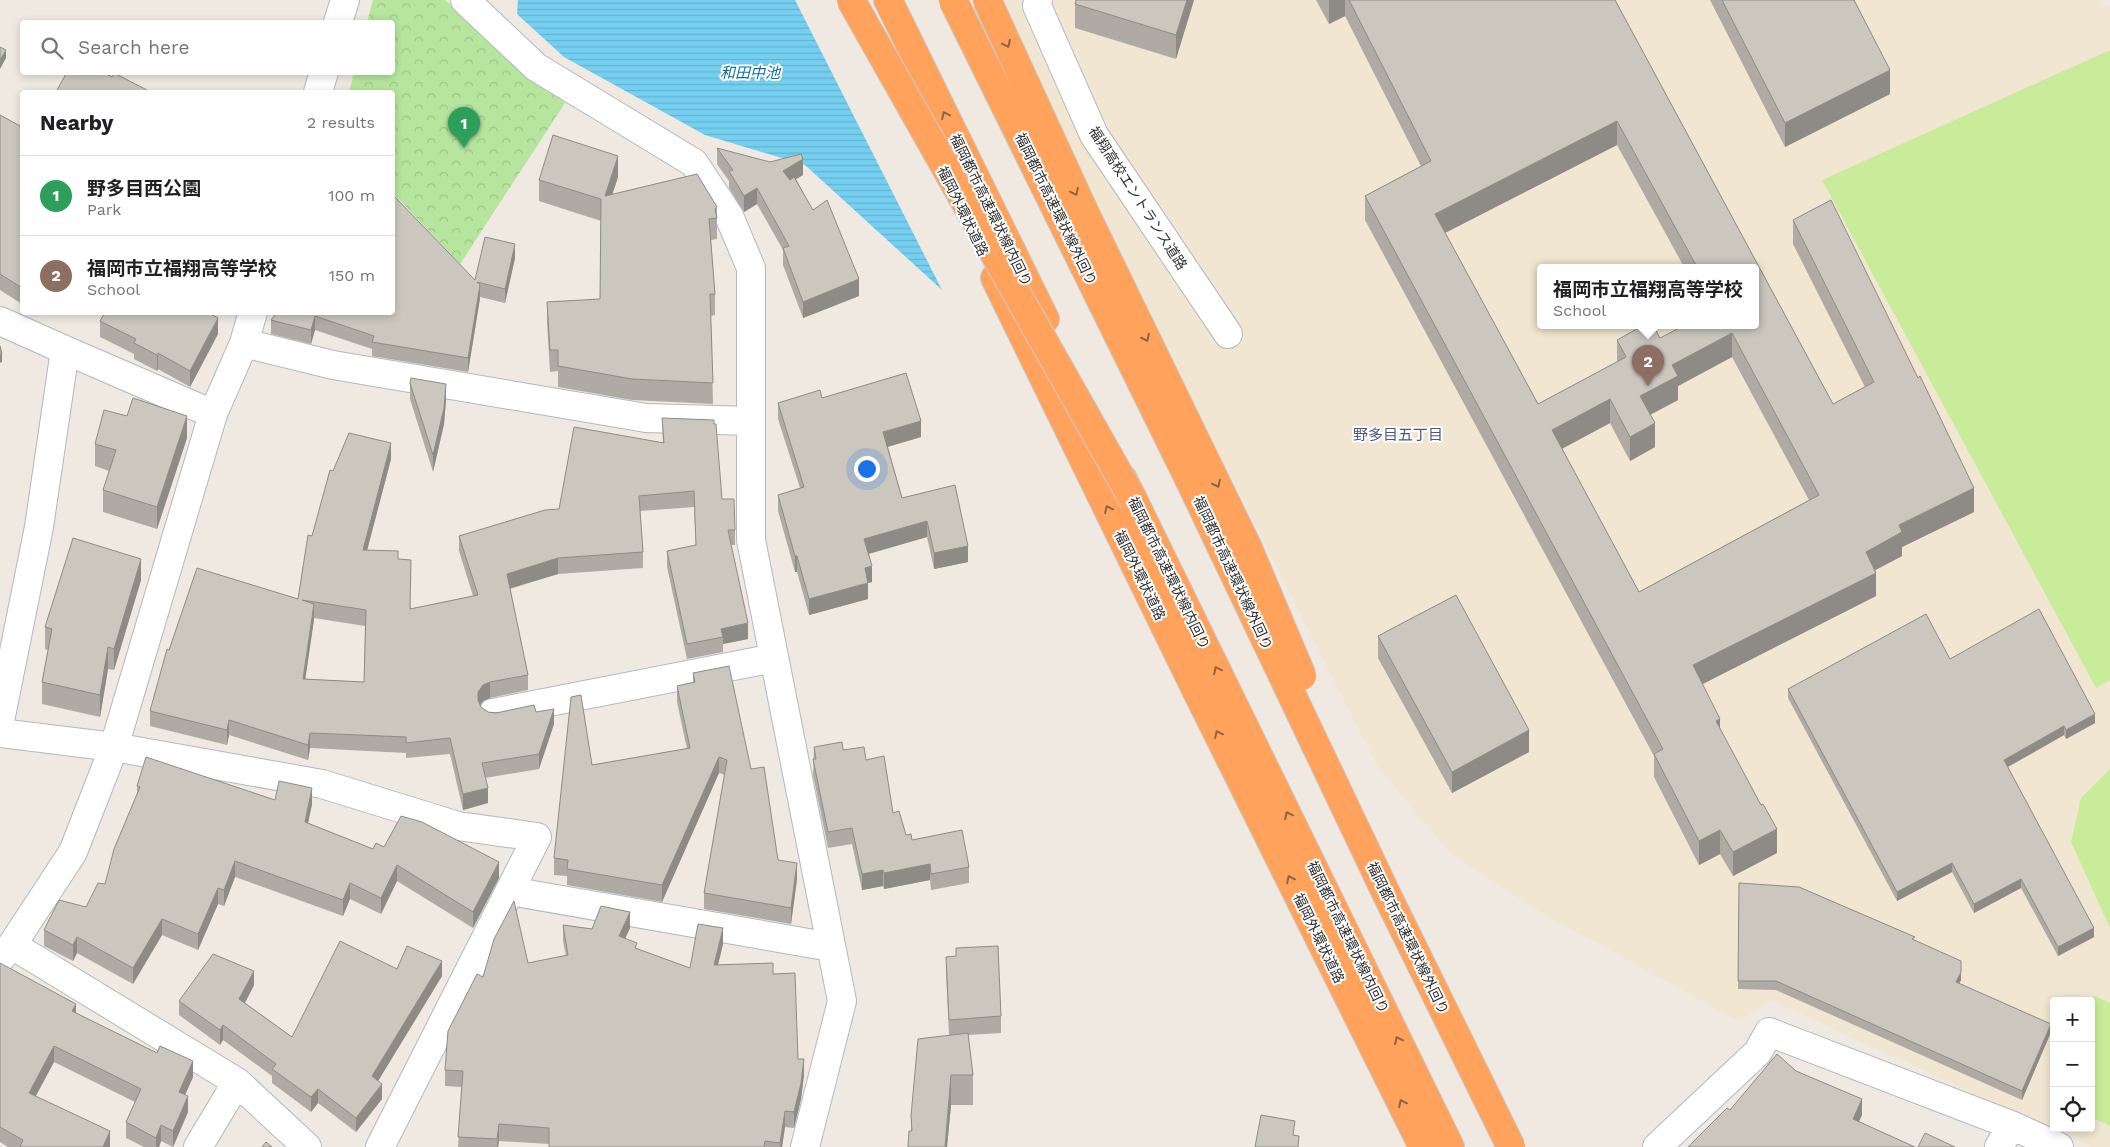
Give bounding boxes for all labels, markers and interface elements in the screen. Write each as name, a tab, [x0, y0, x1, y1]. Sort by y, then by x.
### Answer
search box	[20, 20, 395, 75]
icon: search	[38, 34, 66, 62]
text: Search here	[78, 36, 189, 59]
one-way arrow	[1001, 39, 1012, 48]
water label: 和田中池	[720, 64, 782, 82]
pin: 1	[448, 107, 480, 148]
text: Nearby	[40, 110, 113, 135]
one-way arrow	[941, 111, 951, 120]
text: 2 results	[307, 113, 375, 132]
street label: 福翔高校エントランス道路	[1086, 123, 1190, 273]
street label: 福岡都市高速環状線外回り	[1012, 130, 1100, 288]
street label: 福岡都市高速環状線内回り	[947, 131, 1035, 289]
street label: 福岡外環状道路	[934, 163, 992, 259]
text: 野多目西公園	[87, 177, 201, 200]
text: 1	[53, 186, 59, 205]
text: 100 m	[328, 186, 375, 205]
one-way arrow	[1069, 187, 1080, 196]
text: Park	[87, 200, 121, 219]
text: 福岡市立福翔高等学校	[87, 257, 277, 280]
popup	[1537, 264, 1759, 329]
text: 2	[51, 266, 61, 285]
text: 150 m	[329, 266, 375, 285]
text: 福岡市立福翔高等学校	[1553, 278, 1743, 301]
text: School	[87, 280, 140, 299]
text: School	[1553, 301, 1606, 320]
one-way arrow	[1140, 333, 1150, 342]
pin: 2	[1632, 345, 1664, 386]
district label: 野多目五丁目	[1353, 426, 1443, 444]
your location	[854, 456, 880, 482]
one-way arrow	[1210, 479, 1220, 488]
street label: 福岡都市高速環状線外回り	[1190, 493, 1276, 653]
street label: 福岡都市高速環状線内回り	[1125, 494, 1213, 652]
one-way arrow	[1104, 506, 1114, 515]
street label: 福岡外環状道路	[1111, 527, 1169, 623]
one-way arrow	[1213, 666, 1223, 675]
one-way arrow	[1214, 730, 1224, 739]
one-way arrow	[1284, 811, 1295, 820]
street label: 福岡都市高速環状線内回り	[1304, 858, 1392, 1016]
street label: 福岡都市高速環状線外回り	[1364, 859, 1452, 1017]
one-way arrow	[1287, 876, 1297, 885]
street label: 福岡外環状道路	[1290, 890, 1348, 986]
map controls	[2050, 997, 2095, 1132]
button: +	[2050, 997, 2095, 1042]
one-way arrow	[1394, 1036, 1404, 1045]
button: −	[2050, 1042, 2095, 1087]
button: locate	[2050, 1087, 2095, 1132]
one-way arrow	[1398, 1100, 1408, 1109]

